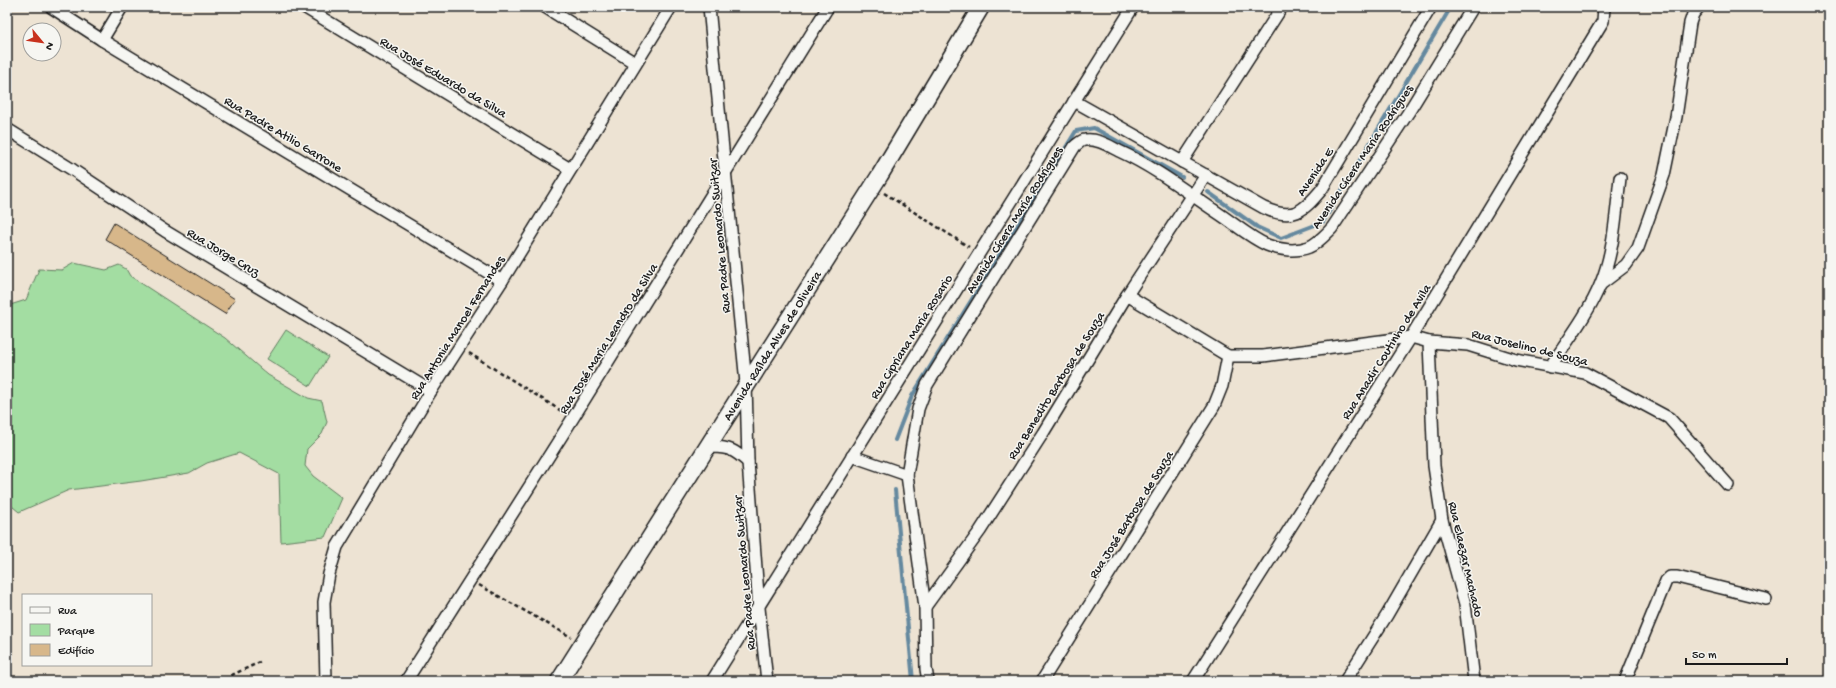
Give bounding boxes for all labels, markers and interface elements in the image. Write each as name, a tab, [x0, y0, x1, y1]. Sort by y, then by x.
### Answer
north arrow	[22, 22, 62, 62]
street label: Rua José Eduardo da Silva	[377, 34, 509, 122]
text: N	[42, 40, 56, 52]
street label: Avenida Cícera Maria Rodrigues	[1309, 82, 1418, 232]
street label: Rua Padre Atilio Garrone	[221, 94, 345, 177]
street label: Avenida Cícera Maria Rodrigues	[964, 143, 1067, 297]
street label: Avenida E	[1294, 145, 1338, 199]
street label: Rua Padre Leonardo Switzar	[706, 157, 735, 314]
street label: Rua Jorge Cruz	[184, 226, 263, 281]
street label: Rua Antonia Manoel Fernandes	[408, 253, 509, 403]
street label: Rua José Maria Leandro da Silva	[556, 261, 662, 417]
street label: Avenida Raílda Alves de Oliveira	[721, 268, 826, 424]
street label: Rua Cipriana Maria Rosario	[868, 272, 957, 402]
street label: Rua Anadir Coutinho de Avila	[1339, 281, 1436, 423]
street label: Rua Benedito Barbosa de Souza	[1005, 309, 1109, 463]
street label: Rua Joselino de Souza	[1470, 327, 1590, 370]
street label: Rua José Barbosa de Souza	[1087, 448, 1178, 582]
street label: Rua Padre Leonardo Switzar	[731, 494, 760, 651]
street label: Rua Elaezar Machado	[1444, 500, 1485, 619]
legend	[22, 594, 152, 666]
text: Rua	[58, 605, 77, 619]
text: Parque	[57, 625, 95, 639]
scale bar	[1686, 640, 1787, 666]
text: Edifício	[58, 645, 94, 659]
text: 50 m	[1692, 649, 1717, 663]

